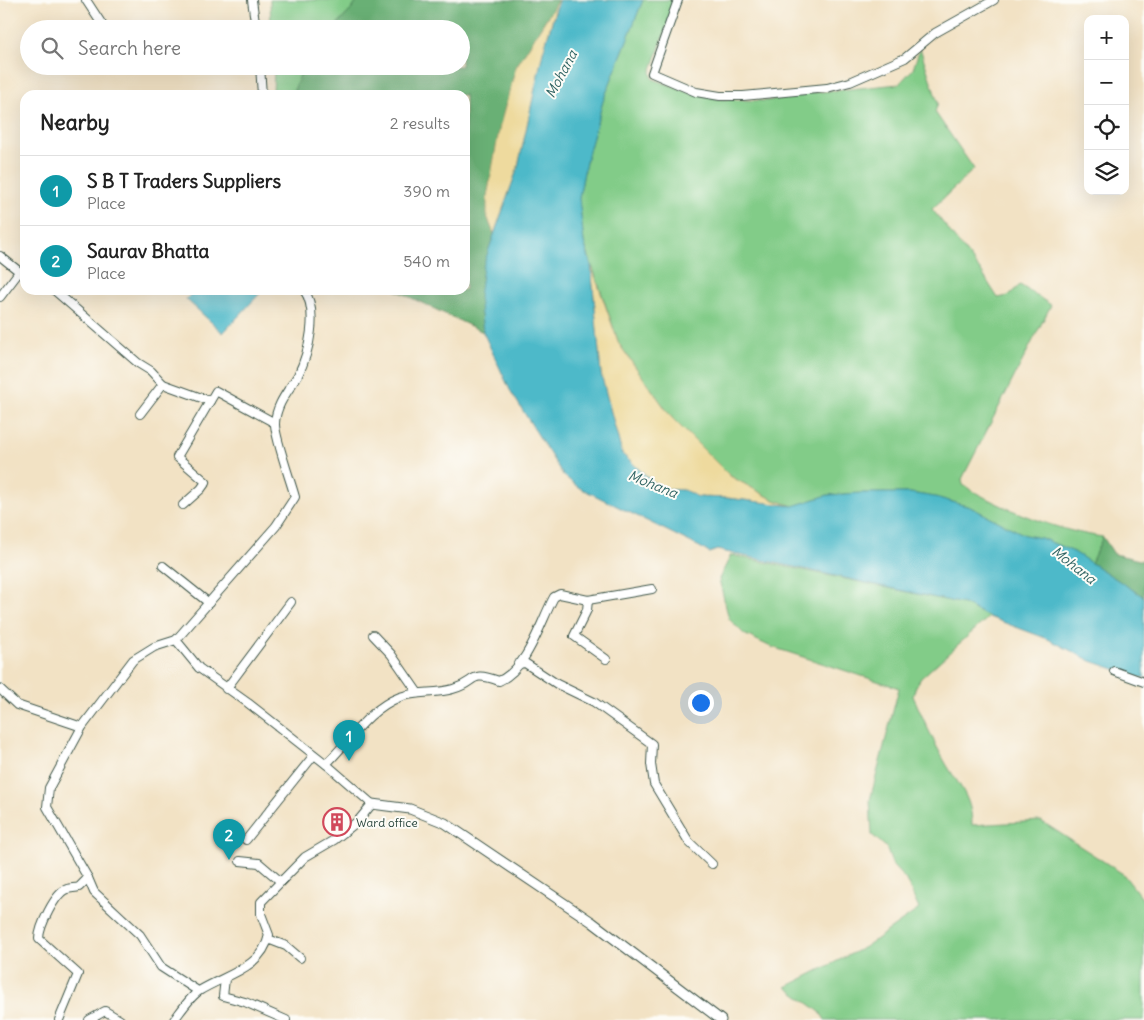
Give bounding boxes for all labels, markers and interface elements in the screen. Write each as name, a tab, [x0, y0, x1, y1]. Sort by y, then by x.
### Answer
map controls	[1084, 15, 1129, 195]
button: +	[1084, 15, 1129, 60]
search box	[20, 20, 470, 75]
icon: search	[38, 34, 66, 62]
text: Search here	[78, 36, 181, 60]
water label: Mohana	[541, 46, 581, 101]
button: −	[1084, 60, 1129, 105]
button: locate	[1084, 105, 1129, 150]
text: Nearby	[40, 109, 110, 136]
text: 2 results	[390, 113, 450, 133]
button: layers	[1084, 150, 1129, 195]
text: S B T Traders Suppliers	[87, 169, 281, 193]
text: 1	[53, 181, 59, 201]
text: 390 m	[403, 181, 450, 201]
text: Place	[87, 193, 126, 213]
text: Saurav Bhatta	[87, 239, 209, 263]
text: 2	[52, 251, 60, 271]
text: 540 m	[403, 251, 450, 271]
text: Place	[87, 263, 126, 283]
water label: Mohana	[626, 466, 681, 502]
water label: Mohana	[1048, 542, 1101, 588]
your location	[688, 690, 714, 716]
pin: 1	[333, 720, 365, 761]
building icon: Ward office	[322, 807, 352, 837]
place label: Ward office	[356, 815, 418, 830]
pin: 2	[213, 819, 245, 860]

